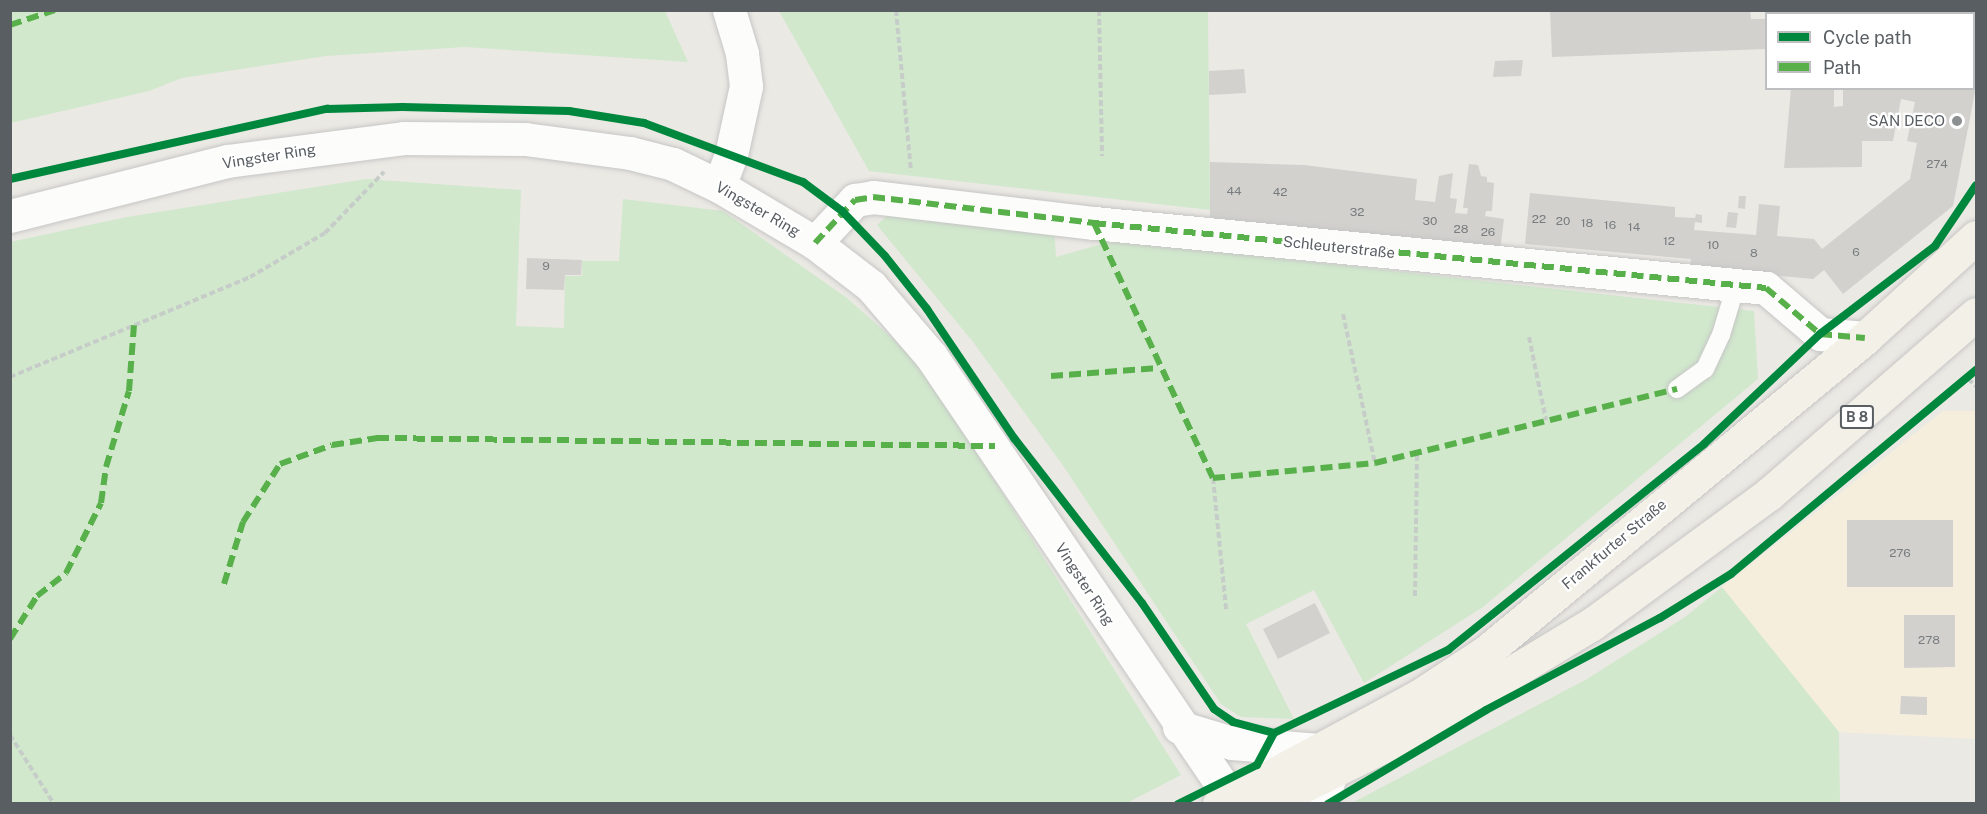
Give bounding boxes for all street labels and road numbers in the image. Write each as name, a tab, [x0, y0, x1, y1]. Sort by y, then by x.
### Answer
street label: Vingster Ring	[221, 140, 317, 172]
street label: Vingster Ring	[713, 178, 803, 240]
street label: Schleuterstraße	[1282, 232, 1396, 262]
road number: B 8	[1839, 406, 1875, 428]
street label: Frankfurter Straße	[1558, 495, 1670, 593]
street label: Vingster Ring	[1052, 539, 1118, 629]

